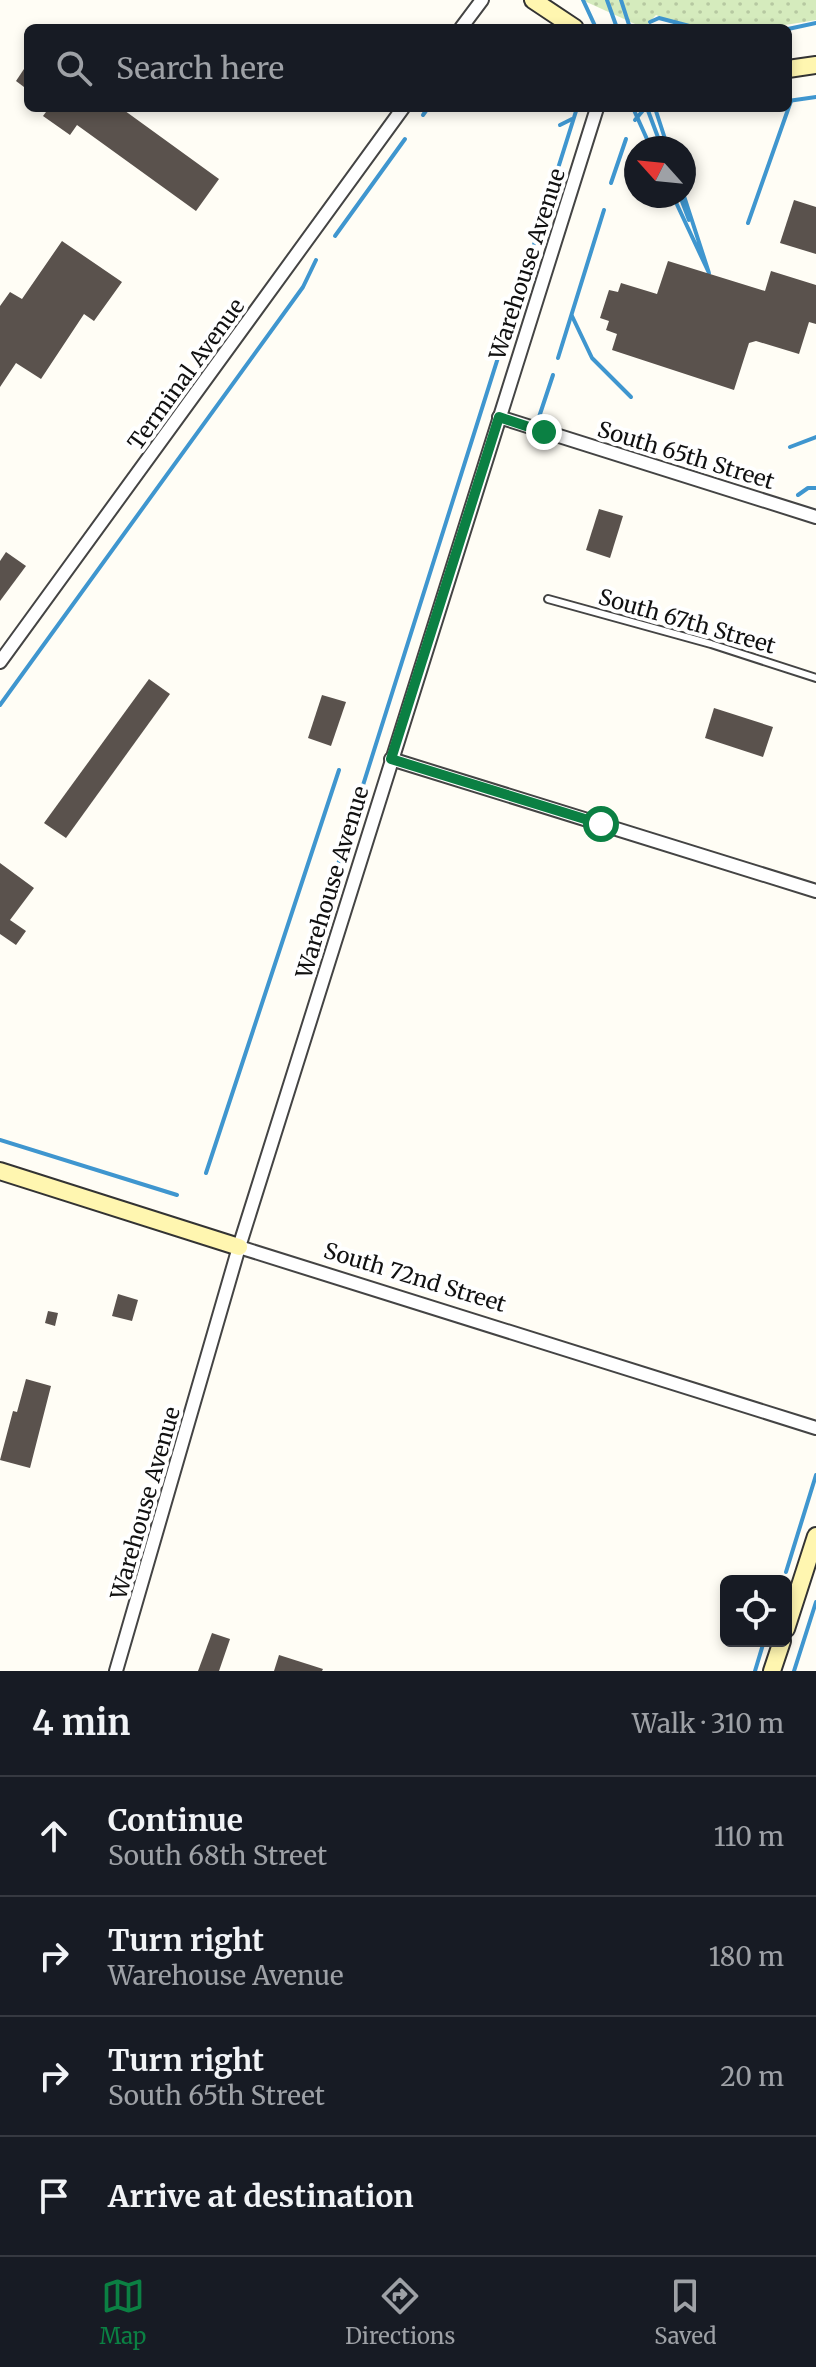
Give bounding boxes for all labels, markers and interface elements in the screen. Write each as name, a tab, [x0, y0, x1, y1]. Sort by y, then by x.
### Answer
search box	[24, 24, 792, 112]
icon: search	[52, 46, 96, 90]
text: Search here	[116, 49, 284, 87]
north arrow	[624, 136, 696, 208]
street label: Warehouse Avenue	[483, 165, 571, 364]
street label: Terminal Avenue	[122, 293, 250, 455]
route end	[526, 414, 562, 450]
street label: South 65th Street	[594, 415, 778, 495]
street label: South 67th Street	[595, 582, 779, 660]
street label: Warehouse Avenue	[289, 783, 375, 982]
route start	[583, 806, 619, 842]
street label: South 72nd Street	[320, 1236, 510, 1318]
street label: Warehouse Avenue	[104, 1403, 186, 1604]
map controls	[720, 1575, 792, 1647]
button: locate	[720, 1575, 792, 1647]
text: 4 min	[32, 1702, 130, 1744]
text: Walk · 310 m	[632, 1707, 784, 1740]
text: Continue	[108, 1801, 243, 1839]
icon: ahead	[32, 1814, 76, 1858]
text: 110 m	[714, 1820, 784, 1853]
text: South 68th Street	[108, 1839, 327, 1872]
text: Turn right	[108, 1921, 264, 1959]
icon: right	[32, 1934, 76, 1978]
text: 180 m	[709, 1940, 784, 1973]
text: Warehouse Avenue	[108, 1959, 344, 1992]
text: Turn right	[108, 2041, 264, 2079]
icon: right	[32, 2054, 76, 2098]
text: 20 m	[720, 2060, 784, 2093]
text: South 65th Street	[108, 2079, 325, 2112]
icon: arrive	[32, 2174, 76, 2218]
text: Arrive at destination	[108, 2177, 414, 2215]
tab: Map	[99, 2274, 146, 2350]
tab: Directions	[345, 2274, 455, 2350]
tab: Saved	[654, 2274, 717, 2350]

